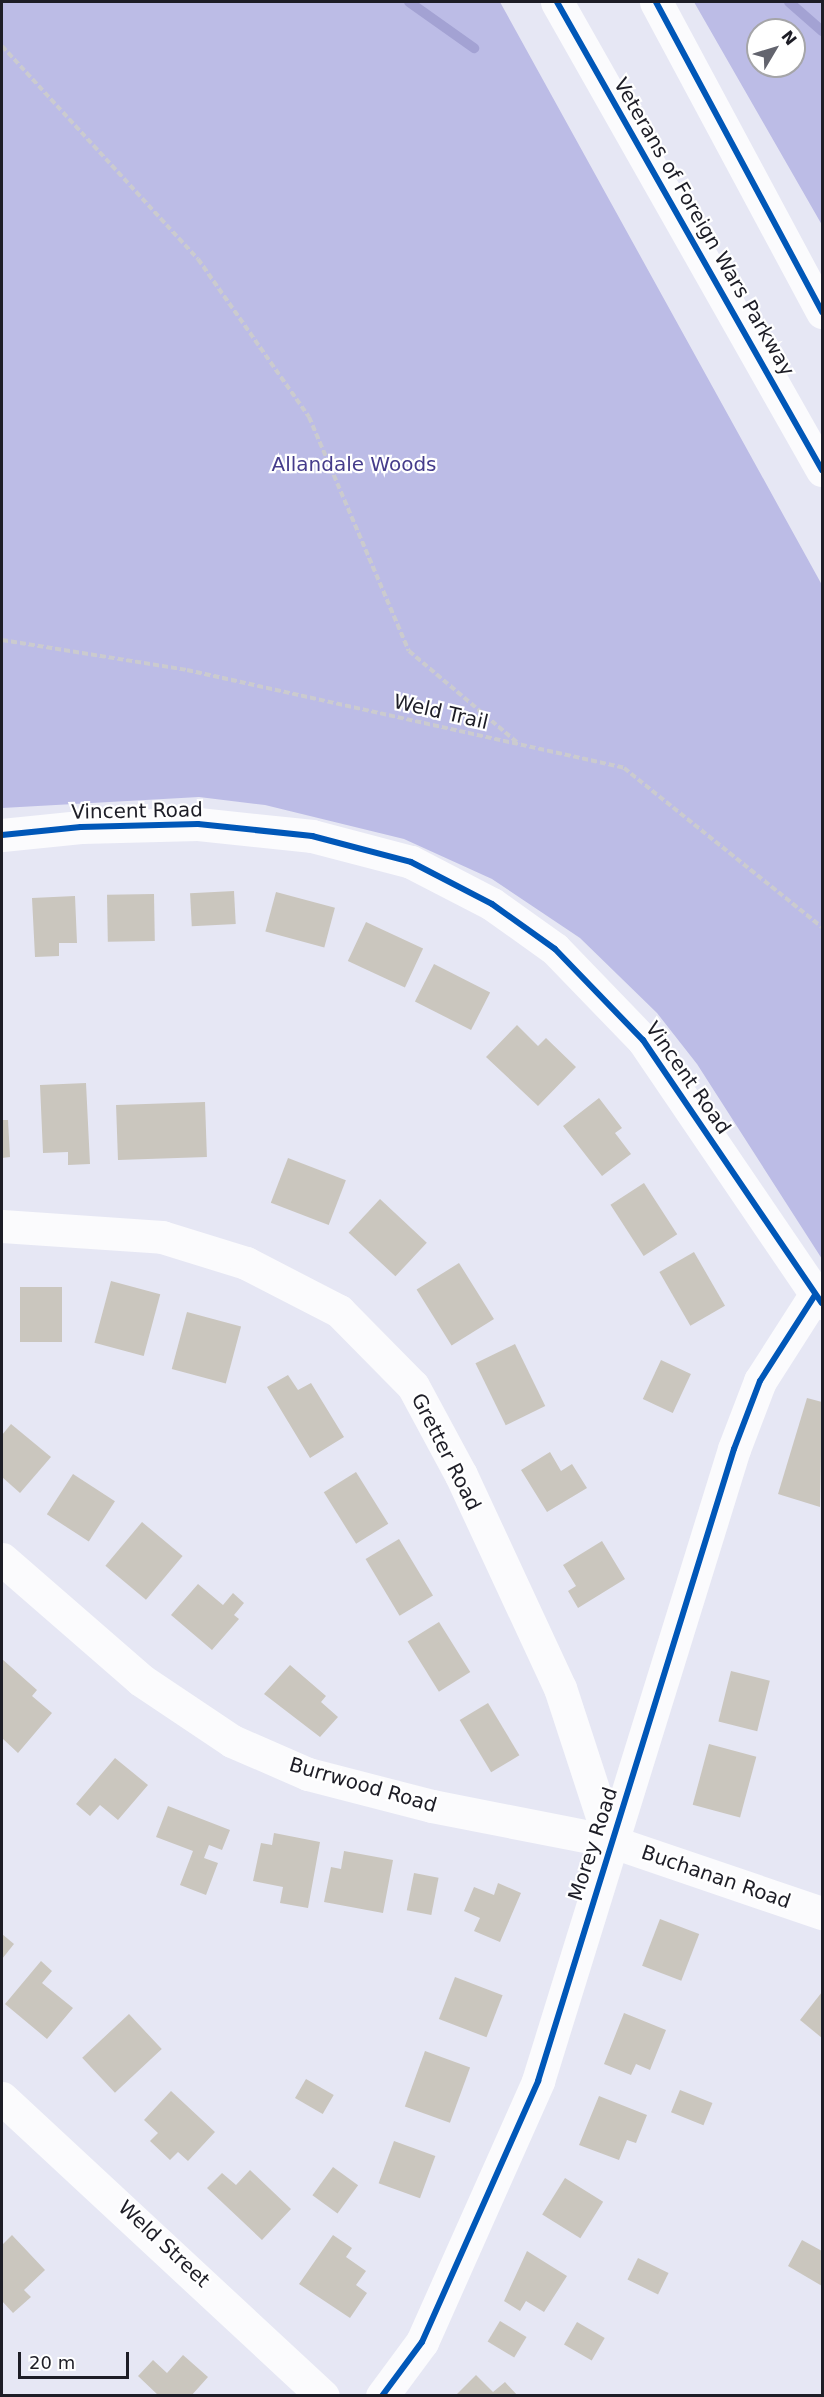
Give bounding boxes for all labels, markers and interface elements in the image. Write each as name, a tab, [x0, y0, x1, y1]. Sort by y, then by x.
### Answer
north arrow	[746, 18, 806, 78]
text: N	[777, 27, 801, 49]
street label: Veterans of Foreign Wars Parkway	[609, 74, 799, 380]
park label: Allandale Woods	[271, 452, 437, 476]
street label: Weld Trail	[391, 689, 491, 735]
street label: Vincent Road	[71, 798, 203, 824]
street label: Vincent Road	[640, 1017, 736, 1139]
street label: Gretter Road	[406, 1389, 486, 1515]
street label: Burrwood Road	[286, 1752, 440, 1818]
street label: Morey Road	[563, 1784, 623, 1904]
street label: Buchanan Road	[638, 1840, 794, 1914]
street label: Weld Street	[113, 2196, 215, 2292]
scale bar	[21, 2340, 132, 2378]
text: 20 m	[29, 2352, 75, 2373]

